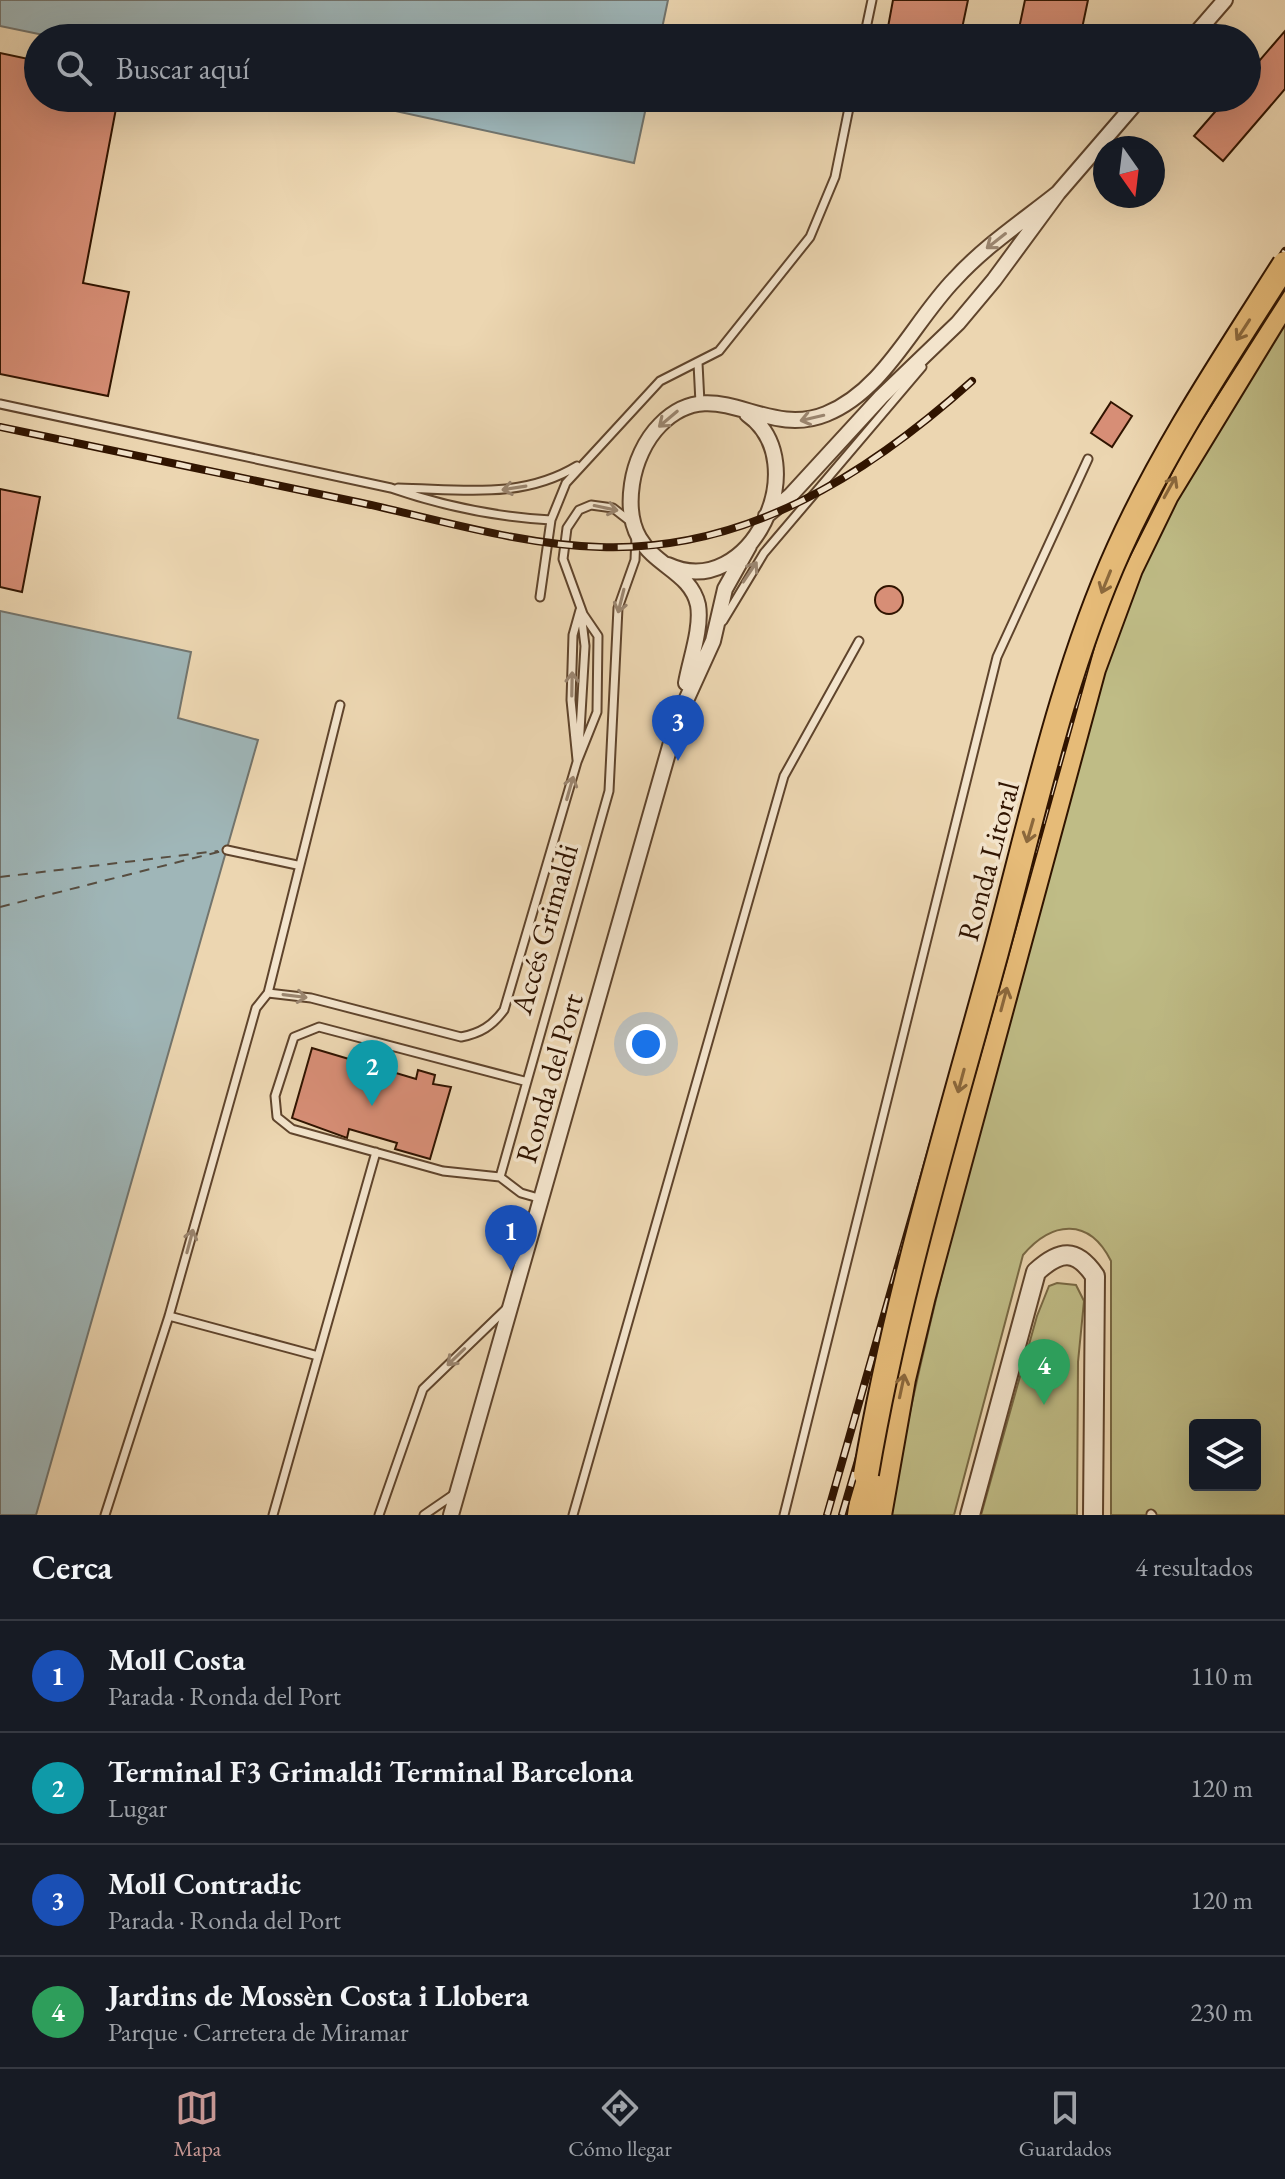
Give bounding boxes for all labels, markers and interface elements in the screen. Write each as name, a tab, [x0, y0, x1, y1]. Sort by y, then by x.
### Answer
search box	[24, 24, 1261, 112]
icon: search	[52, 46, 96, 90]
text: Buscar aquí	[116, 49, 250, 88]
north arrow	[1093, 136, 1165, 208]
one-way arrow	[986, 233, 1007, 250]
one-way arrow	[1235, 318, 1251, 341]
one-way arrow	[658, 410, 679, 428]
one-way arrow	[799, 411, 825, 426]
one-way arrow	[1162, 476, 1178, 499]
one-way arrow	[501, 482, 527, 497]
one-way arrow	[593, 501, 619, 516]
one-way arrow	[742, 561, 758, 584]
one-way arrow	[1097, 569, 1112, 594]
one-way arrow	[613, 587, 628, 613]
one-way arrow	[564, 671, 579, 698]
pin: 3	[652, 695, 704, 761]
one-way arrow	[564, 776, 578, 801]
street label: Ronda Litoral	[948, 777, 1028, 945]
one-way arrow	[1021, 817, 1036, 843]
street label: Accés Grimaldi	[501, 839, 587, 1020]
one-way arrow	[997, 987, 1012, 1013]
street label: Ronda del Port	[506, 988, 592, 1167]
one-way arrow	[281, 989, 307, 1004]
your location	[626, 1024, 666, 1064]
pin: 2	[346, 1040, 398, 1106]
one-way arrow	[953, 1068, 968, 1094]
pin: 1	[485, 1205, 537, 1271]
one-way arrow	[183, 1229, 198, 1255]
pin: 4	[1018, 1339, 1070, 1405]
one-way arrow	[446, 1348, 466, 1367]
one-way arrow	[895, 1374, 910, 1399]
map controls	[1189, 1419, 1261, 1491]
button: layers	[1189, 1419, 1261, 1491]
text: Cerca	[32, 1545, 112, 1589]
text: 4 resultados	[1135, 1550, 1253, 1584]
text: Moll Costa	[108, 1640, 245, 1679]
text: 1	[51, 1659, 65, 1693]
text: 110 m	[1190, 1659, 1253, 1693]
text: Parada · Ronda del Port	[108, 1679, 341, 1713]
text: Terminal F3 Grimaldi Terminal Barcelona	[108, 1752, 633, 1791]
text: 2	[51, 1771, 65, 1805]
text: 120 m	[1190, 1771, 1253, 1805]
text: Lugar	[108, 1791, 167, 1825]
text: Moll Contradic	[108, 1864, 301, 1903]
text: 3	[51, 1883, 65, 1917]
text: 120 m	[1190, 1883, 1253, 1917]
text: Parada · Ronda del Port	[108, 1903, 341, 1937]
text: Jardins de Mossèn Costa i Llobera	[108, 1976, 529, 2015]
text: 4	[51, 1995, 65, 2029]
text: 230 m	[1190, 1995, 1253, 2029]
text: Parque · Carretera de Miramar	[108, 2015, 409, 2049]
tab: Mapa	[173, 2086, 221, 2163]
tab: Cómo llegar	[568, 2086, 672, 2163]
tab: Guardados	[1019, 2086, 1112, 2163]

